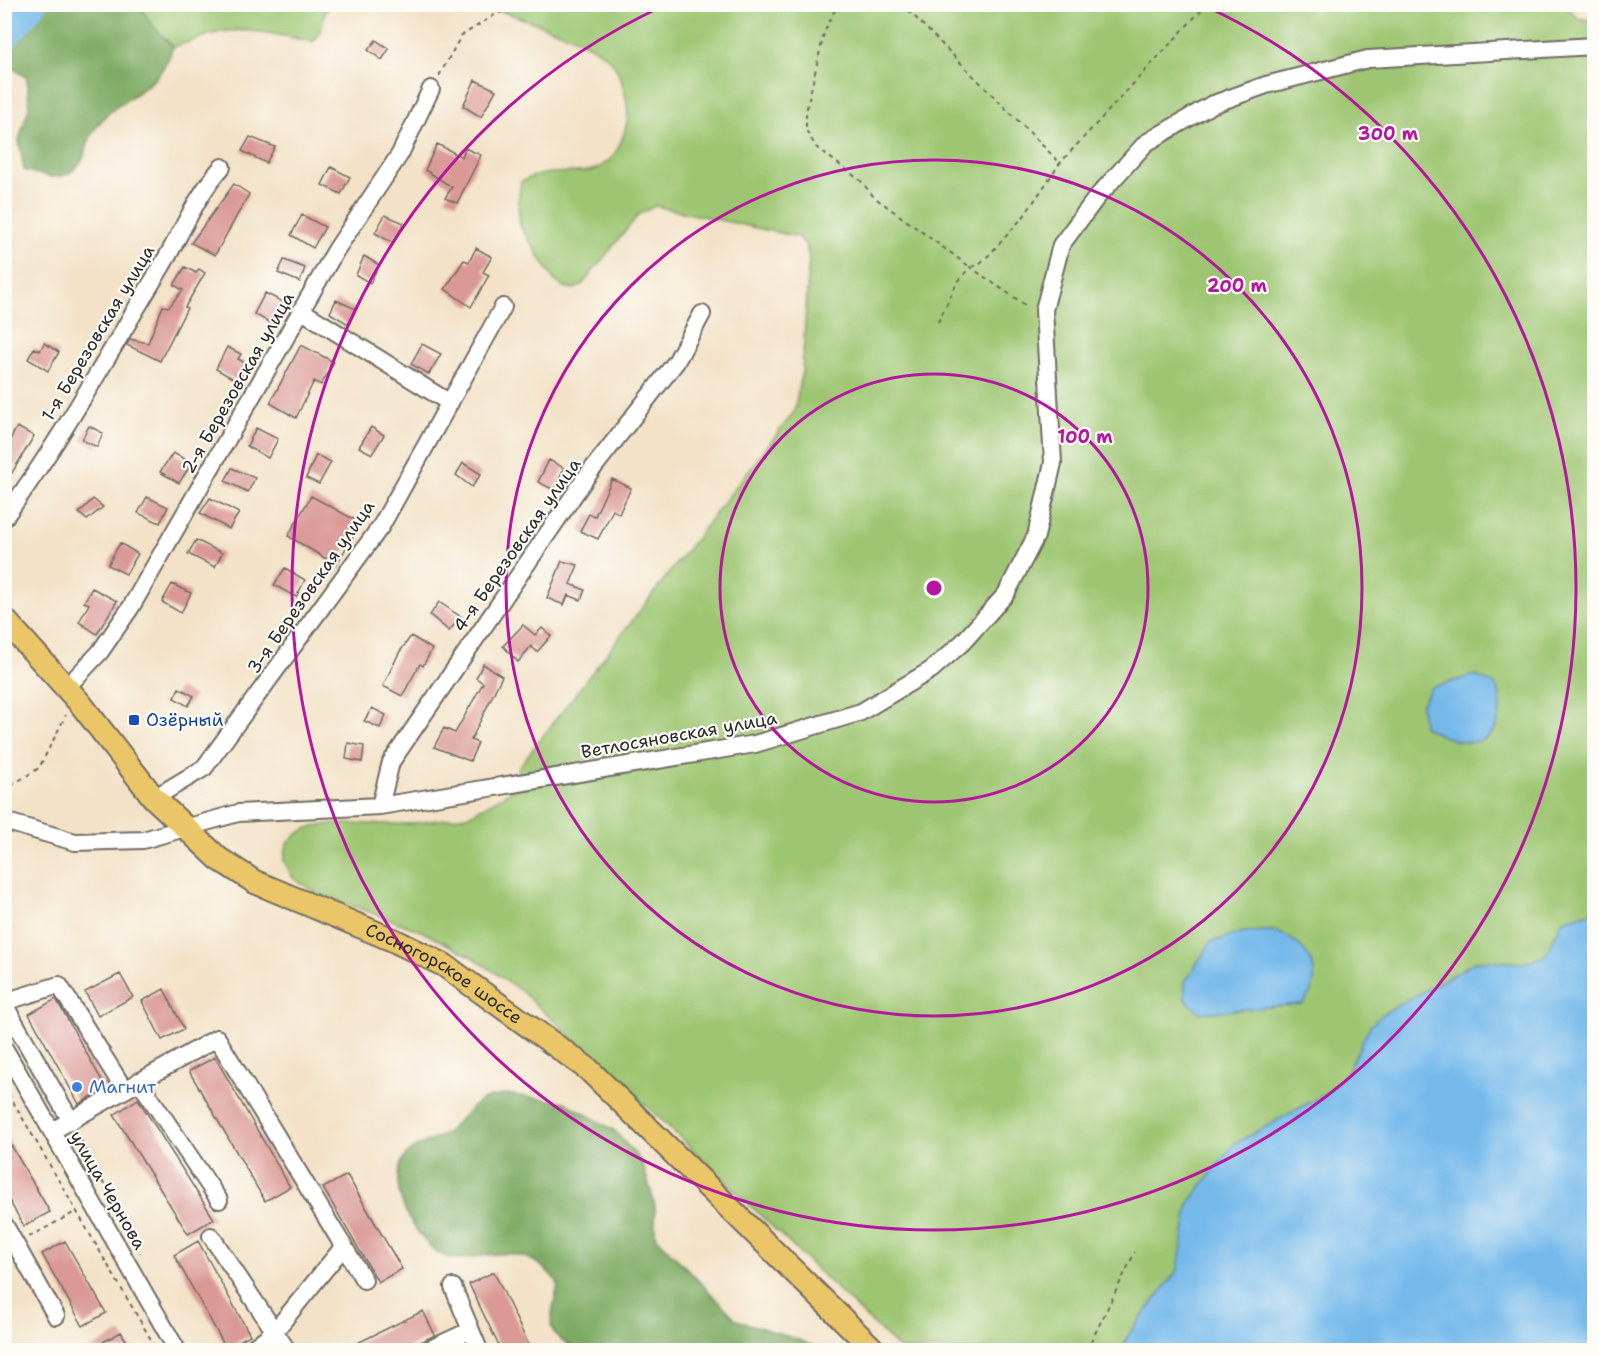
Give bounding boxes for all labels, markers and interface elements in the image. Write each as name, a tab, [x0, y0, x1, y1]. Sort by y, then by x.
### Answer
text: 300 m	[1358, 122, 1419, 146]
street label: 1-я Березовская улица	[36, 241, 160, 425]
text: 200 m	[1207, 274, 1268, 298]
street label: 2-я Березовская улица	[176, 288, 300, 478]
text: 100 m	[1057, 425, 1113, 449]
street label: 4-я Березовская улица	[448, 453, 586, 637]
street label: 3-я Березовская улица	[242, 495, 380, 679]
centre of rings	[924, 578, 944, 598]
street label: Ветлосяновская улица	[579, 706, 779, 764]
place label: Озёрный	[146, 708, 224, 732]
marker: Озёрный	[127, 713, 141, 727]
street label: Сосногорское шоссе	[362, 918, 527, 1030]
place label: Магнит	[89, 1075, 157, 1099]
marker: Магнит	[70, 1080, 84, 1094]
street label: улица Чернова	[64, 1126, 152, 1254]

